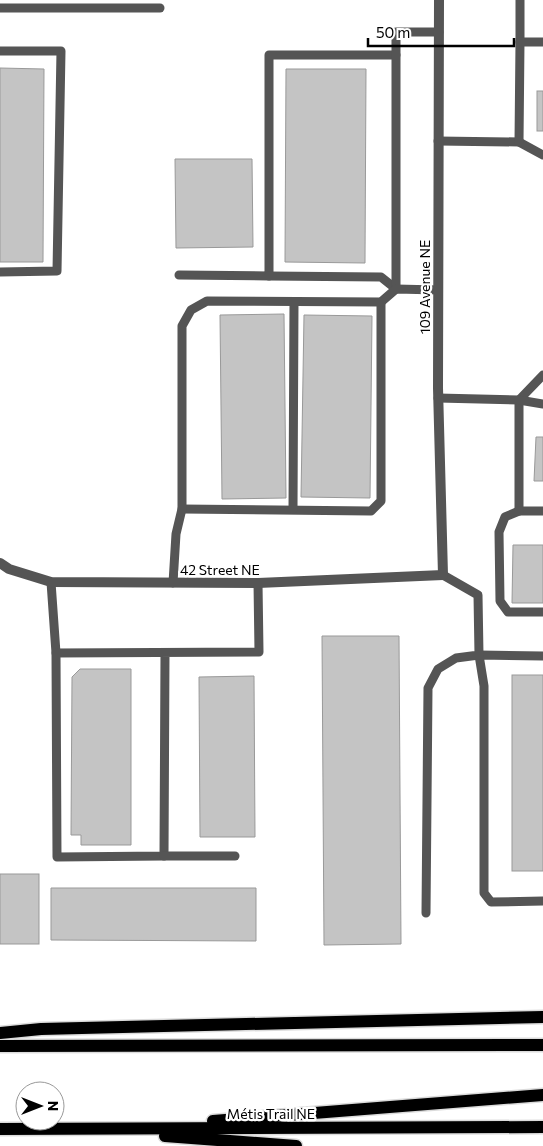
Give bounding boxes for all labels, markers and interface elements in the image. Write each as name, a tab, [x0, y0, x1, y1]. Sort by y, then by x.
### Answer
scale bar	[368, 15, 514, 47]
text: 50 m	[376, 23, 410, 41]
street label: 109 Avenue NE	[416, 240, 433, 334]
street label: 42 Street NE	[180, 561, 260, 578]
north arrow	[15, 1081, 65, 1131]
text: N	[45, 1101, 62, 1111]
street label: Métis Trail NE	[227, 1105, 315, 1122]

